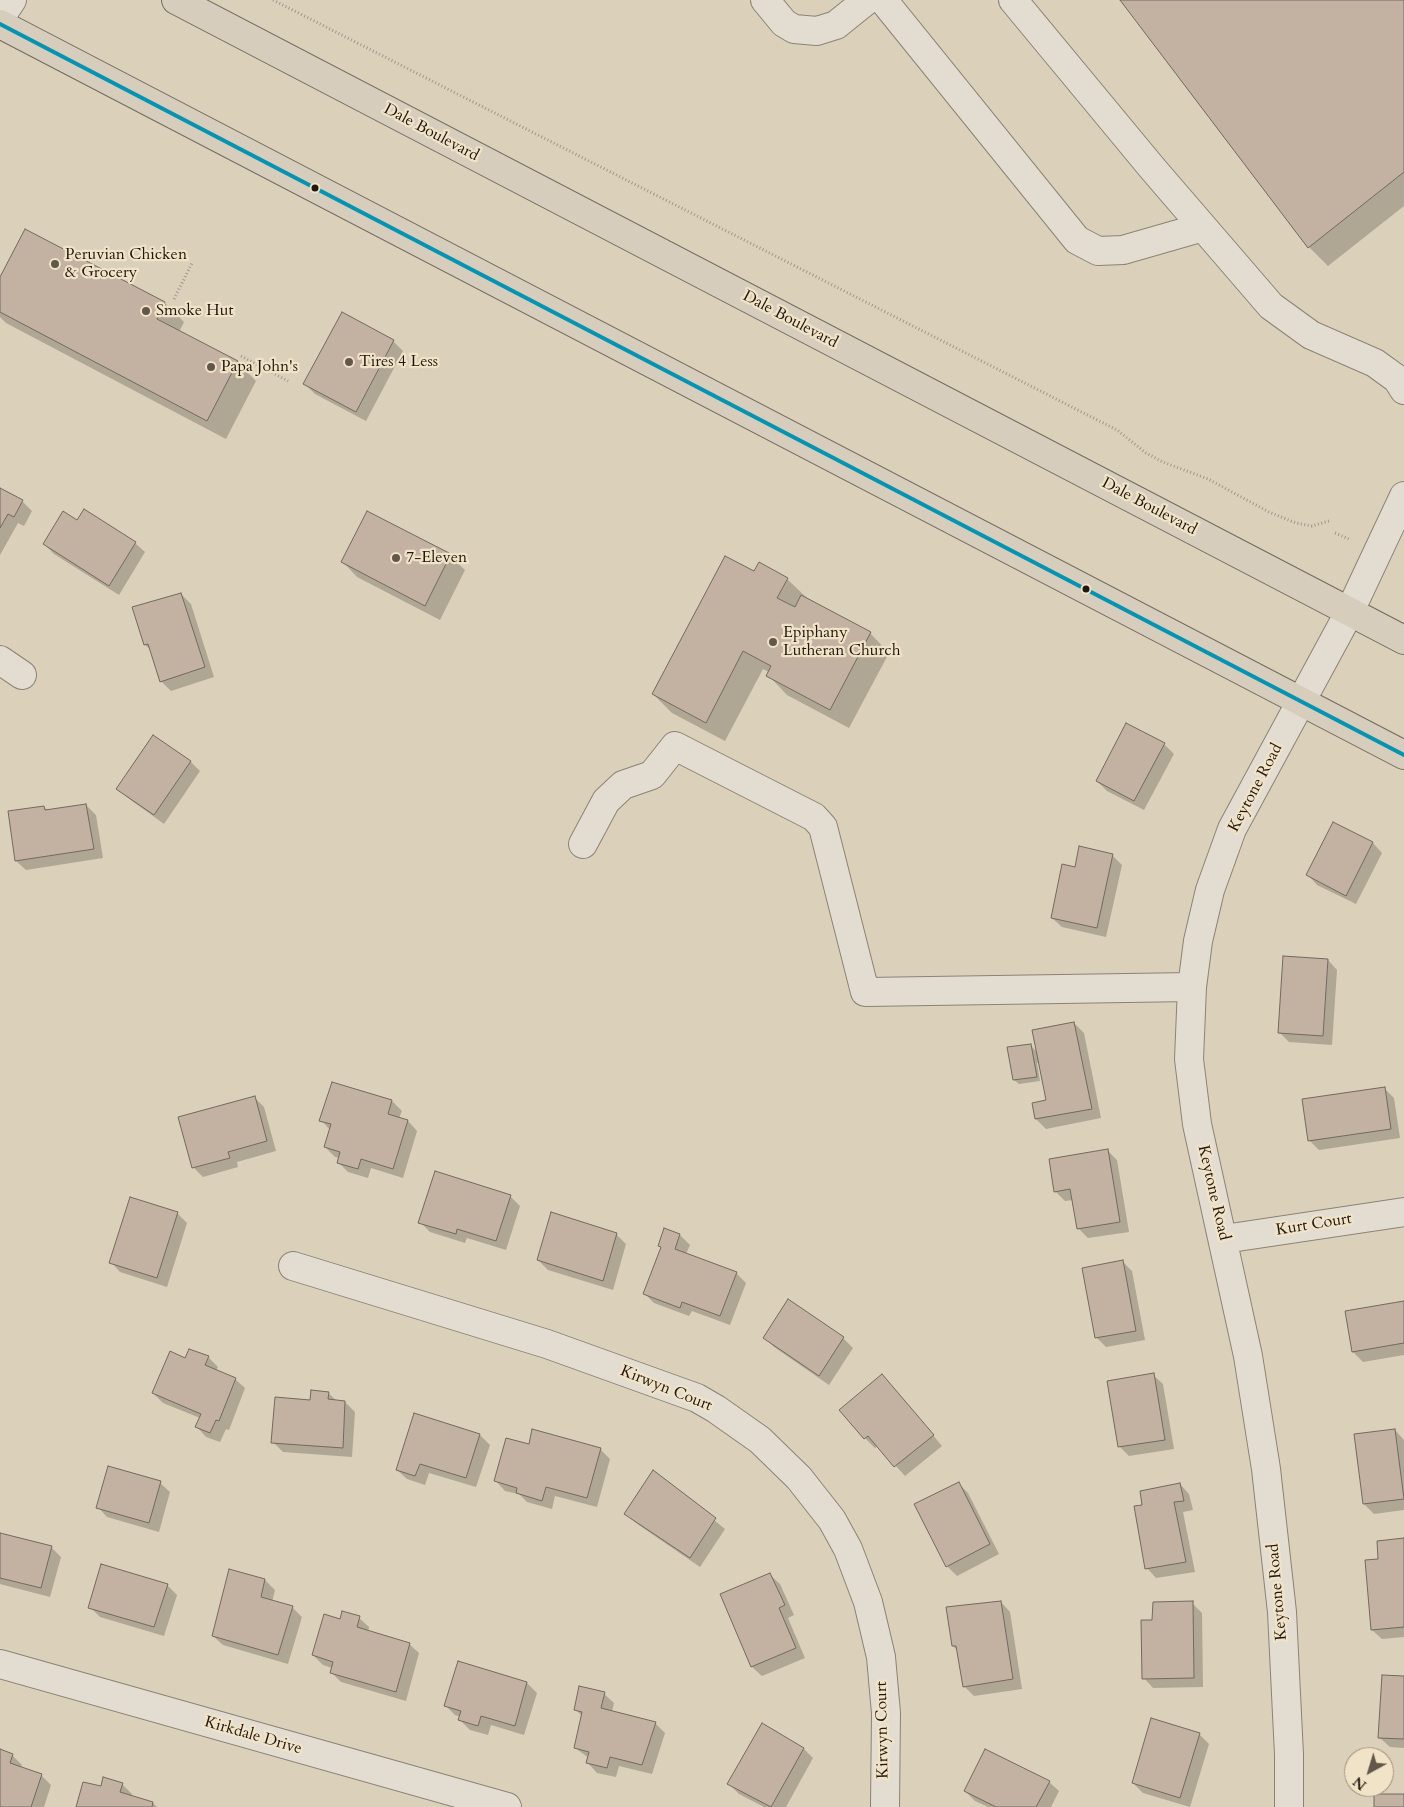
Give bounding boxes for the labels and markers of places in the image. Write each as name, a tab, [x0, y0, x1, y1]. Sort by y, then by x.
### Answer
unlabelled marker	[310, 183, 320, 193]
place label: Peruvian Chicken & Grocery	[65, 245, 187, 283]
marker: Peruvian Chicken & Grocery	[49, 258, 61, 270]
place label: Smoke Hut	[156, 301, 234, 321]
marker: Smoke Hut	[140, 305, 152, 317]
place label: Tires 4 Less	[359, 352, 438, 372]
marker: Tires 4 Less	[343, 356, 355, 368]
place label: Papa John's	[221, 357, 298, 377]
marker: Papa John's	[205, 361, 217, 373]
place label: 7-Eleven	[406, 548, 467, 568]
marker: 7-Eleven	[390, 552, 402, 564]
unlabelled marker	[1081, 584, 1091, 594]
place label: Epiphany Lutheran Church	[783, 623, 900, 661]
marker: Epiphany Lutheran Church	[767, 636, 779, 648]

